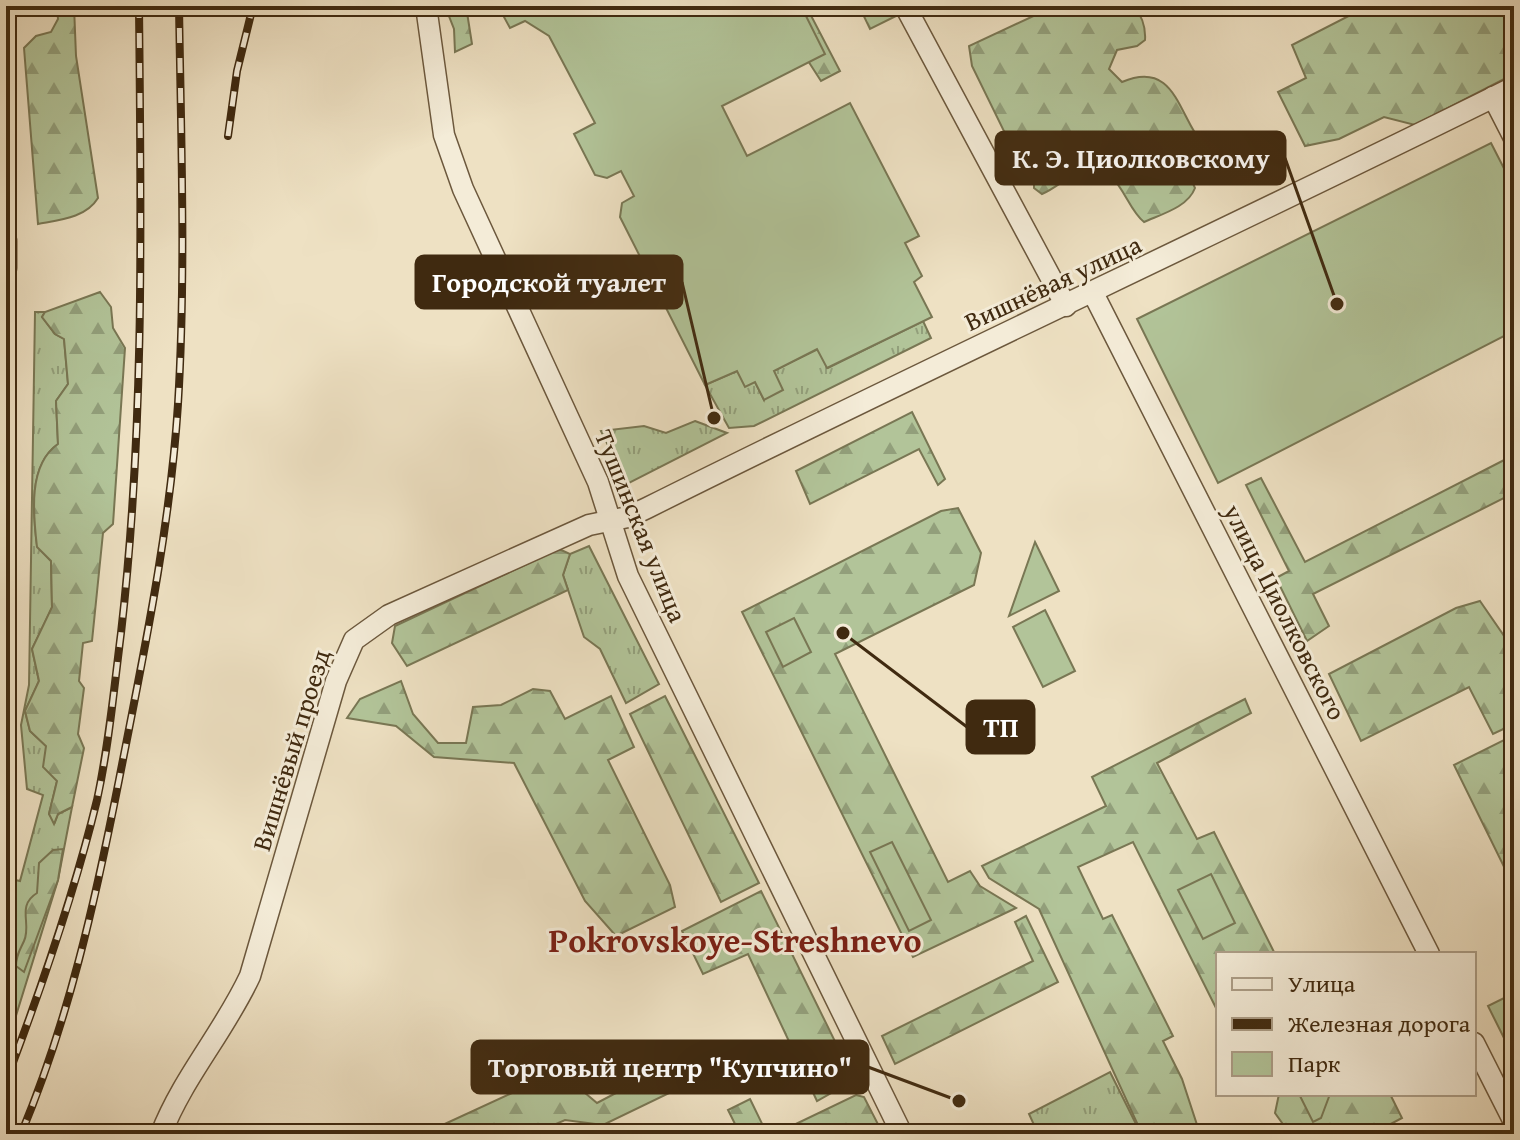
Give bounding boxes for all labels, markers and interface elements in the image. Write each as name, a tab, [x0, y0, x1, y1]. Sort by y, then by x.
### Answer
callout: К. Э. Циолковскому	[996, 132, 1285, 184]
text: К. Э. Циолковскому	[1012, 137, 1270, 178]
street label: Вишнёвая улица	[958, 224, 1148, 341]
callout: Городской туалет	[416, 256, 682, 308]
text: Городской туалет	[432, 261, 666, 302]
street label: Тушинская улица	[585, 424, 698, 629]
street label: улица Циолковского	[1214, 496, 1357, 727]
street label: Вишнёвый проезд	[241, 644, 340, 855]
callout: ТП	[967, 701, 1034, 753]
text: ТП	[983, 706, 1019, 747]
district label: Pokrovskoye-Streshnevo	[548, 915, 922, 964]
legend	[1216, 952, 1476, 1096]
text: Улица	[1288, 966, 1356, 1001]
text: Железная дорога	[1287, 1006, 1471, 1041]
callout: Торговый центр "Купчино"	[472, 1041, 868, 1093]
text: Торговый центр "Купчино"	[488, 1046, 852, 1087]
text: Парк	[1288, 1046, 1341, 1081]

